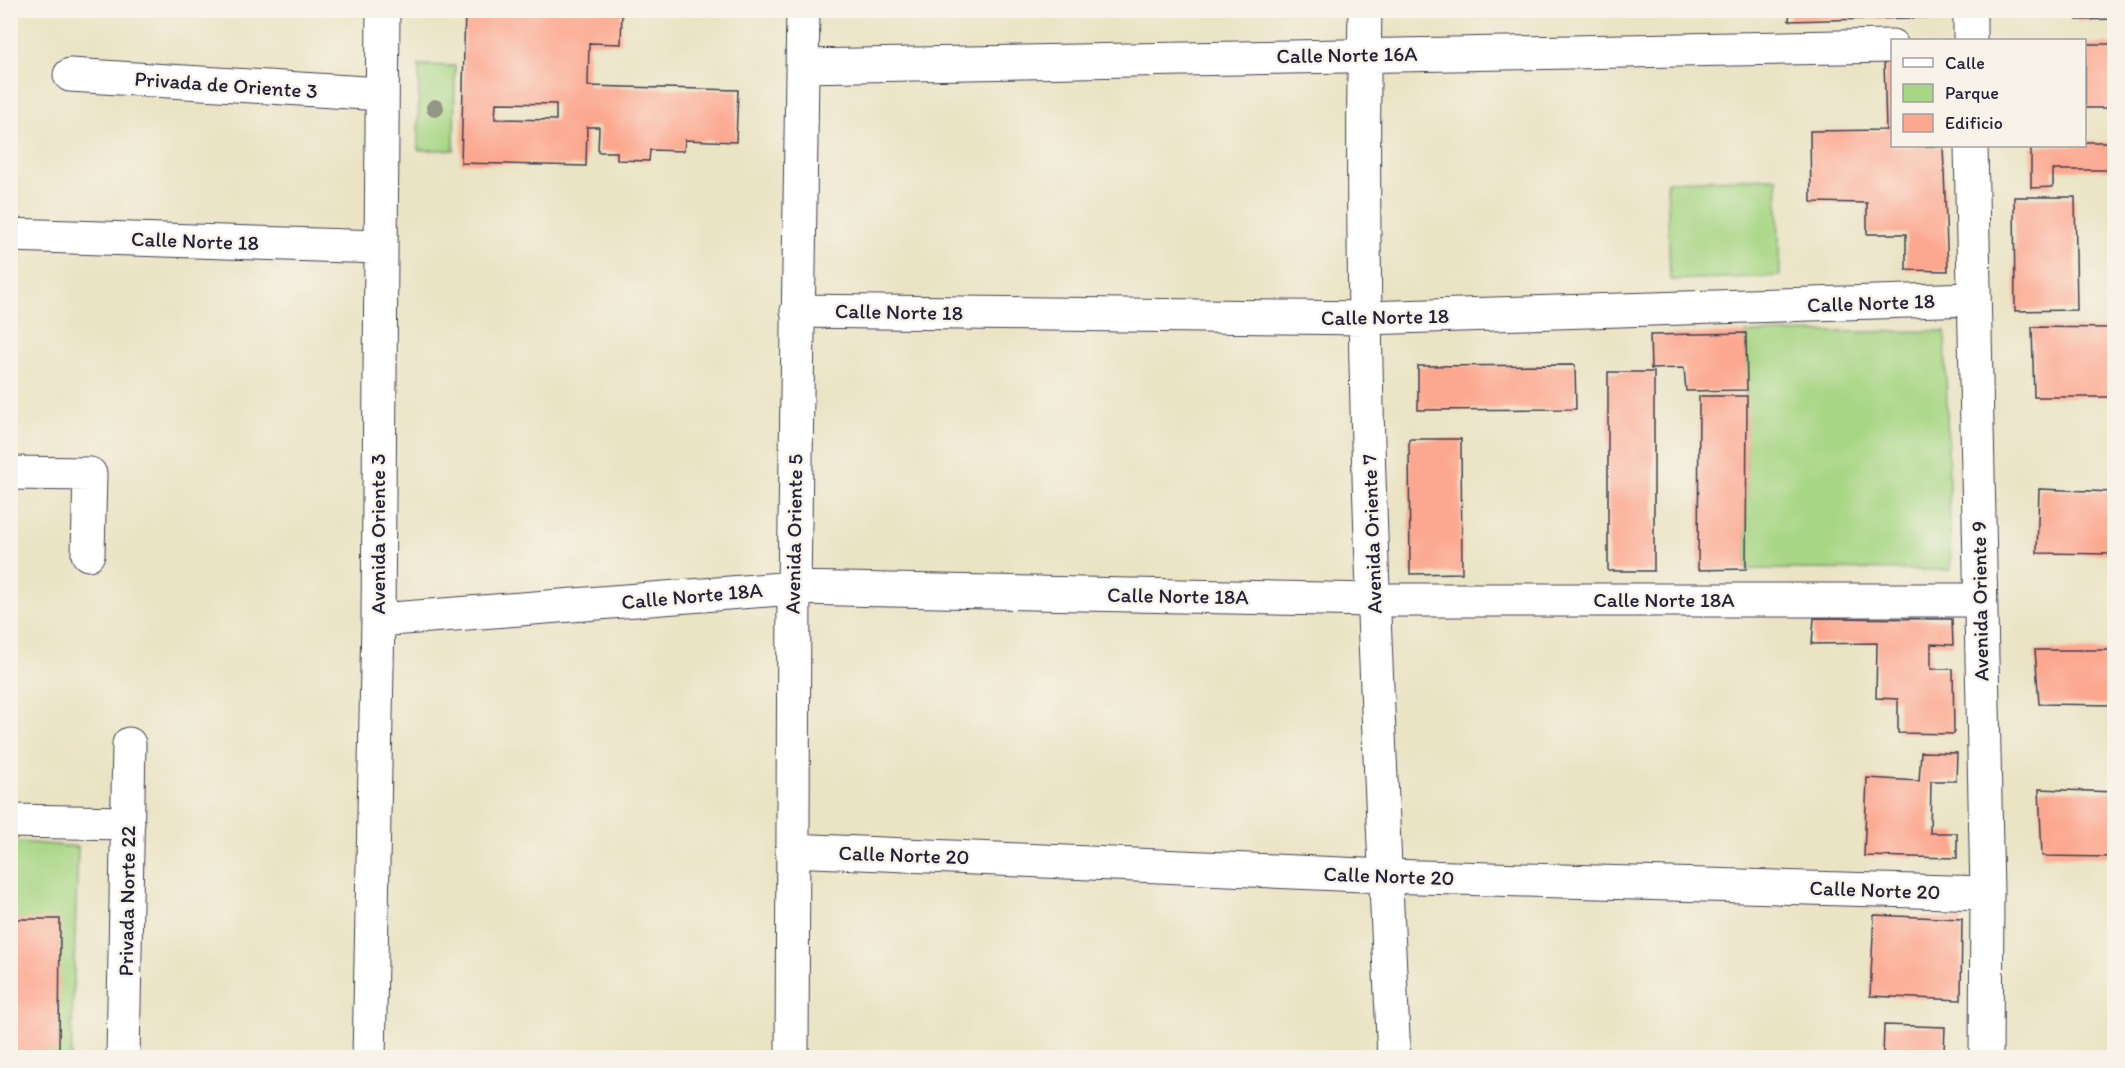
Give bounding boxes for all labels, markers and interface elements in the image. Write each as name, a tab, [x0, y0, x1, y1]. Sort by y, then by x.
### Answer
legend	[1891, 39, 2086, 147]
street label: Calle Norte 16A	[1276, 41, 1418, 68]
text: Calle	[1945, 52, 1985, 74]
street label: Privada de Oriente 3	[134, 66, 319, 103]
text: Parque	[1945, 82, 1999, 104]
text: Edificio	[1945, 112, 2003, 134]
street label: Calle Norte 18	[131, 226, 259, 255]
street label: Calle Norte 18	[1807, 288, 1935, 317]
street label: Calle Norte 18	[835, 298, 963, 325]
street label: Calle Norte 18	[1321, 303, 1449, 330]
street label: Avenida Oriente 3	[365, 454, 390, 614]
street label: Avenida Oriente 5	[780, 454, 807, 614]
street label: Avenida Oriente 7	[1356, 454, 1387, 614]
street label: Avenida Oriente 9	[1966, 521, 1993, 681]
street label: Calle Norte 18A	[620, 577, 764, 614]
street label: Calle Norte 18A	[1107, 582, 1250, 609]
street label: Calle Norte 18A	[1593, 587, 1735, 612]
street label: Privada Norte 22	[113, 825, 140, 977]
street label: Calle Norte 20	[838, 840, 970, 869]
street label: Calle Norte 20	[1323, 861, 1455, 890]
street label: Calle Norte 20	[1809, 875, 1941, 904]

